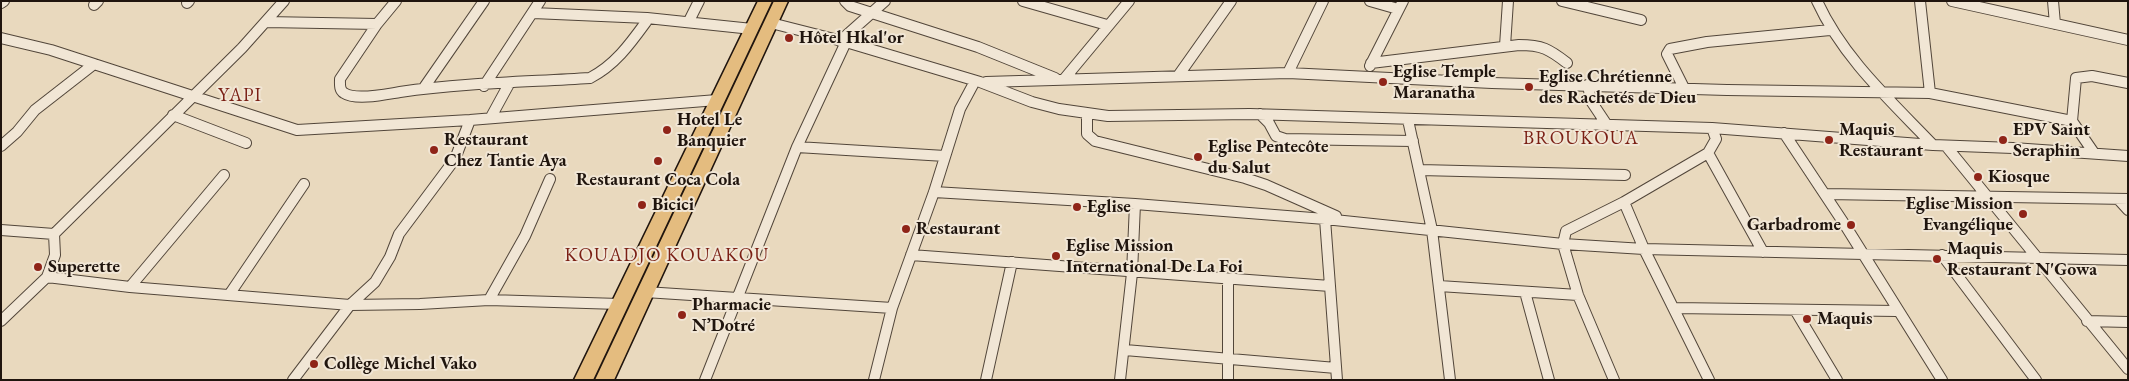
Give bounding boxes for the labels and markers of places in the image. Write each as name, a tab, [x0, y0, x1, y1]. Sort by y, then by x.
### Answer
place label: Hôtel Hkal'or	[799, 27, 904, 49]
marker: Hôtel Hkal'or	[783, 32, 795, 44]
place label: Eglise Temple Maranatha	[1393, 61, 1496, 104]
place label: Eglise Chrétienne des Rachetés de Dieu	[1539, 66, 1696, 108]
marker: Eglise Temple Maranatha	[1377, 76, 1389, 88]
marker: Eglise Chrétienne des Rachetés de Dieu	[1523, 81, 1535, 93]
place label: Hotel Le Banquier	[677, 109, 746, 152]
place label: Maquis Restaurant	[1839, 119, 1923, 162]
place label: EPV Saint Seraphin	[2013, 119, 2090, 162]
marker: Hotel Le Banquier	[661, 124, 673, 136]
place label: Restaurant Chez Tantie Aya	[444, 129, 567, 172]
marker: Maquis Restaurant	[1823, 134, 1835, 146]
marker: EPV Saint Seraphin	[1997, 134, 2009, 146]
place label: Eglise Pentecôte du Salut	[1208, 136, 1329, 178]
marker: Restaurant Chez Tantie Aya	[428, 144, 440, 156]
marker: Eglise Pentecôte du Salut	[1192, 151, 1204, 163]
marker: Restaurant Coca Cola	[652, 155, 664, 167]
place label: Kiosque	[1988, 166, 2050, 188]
place label: Restaurant Coca Cola	[576, 169, 740, 191]
marker: Kiosque	[1972, 171, 1984, 183]
place label: Eglise Mission Evangélique	[1906, 193, 2013, 235]
place label: Bicici	[652, 194, 694, 216]
place label: Eglise	[1087, 196, 1131, 218]
marker: Bicici	[636, 199, 648, 211]
marker: Eglise	[1071, 201, 1083, 213]
marker: Eglise Mission Evangélique	[2017, 208, 2029, 220]
place label: Garbadrome	[1747, 214, 1841, 236]
place label: Restaurant	[916, 218, 1000, 240]
marker: Garbadrome	[1845, 219, 1857, 231]
marker: Restaurant	[900, 223, 912, 235]
place label: Eglise Mission International De La Foi	[1066, 235, 1243, 278]
place label: Maquis Restaurant N'Gowa	[1947, 238, 2097, 280]
marker: Eglise Mission International De La Foi	[1050, 250, 1062, 262]
marker: Maquis Restaurant N'Gowa	[1931, 253, 1943, 265]
place label: Superette	[48, 256, 120, 278]
marker: Superette	[32, 261, 44, 273]
place label: Pharmacie N’Dotré	[692, 294, 771, 336]
place label: Maquis	[1817, 308, 1872, 330]
marker: Pharmacie N’Dotré	[676, 309, 688, 321]
marker: Maquis	[1801, 313, 1813, 325]
place label: Collège Michel Vako	[324, 353, 477, 375]
marker: Collège Michel Vako	[308, 358, 320, 370]

